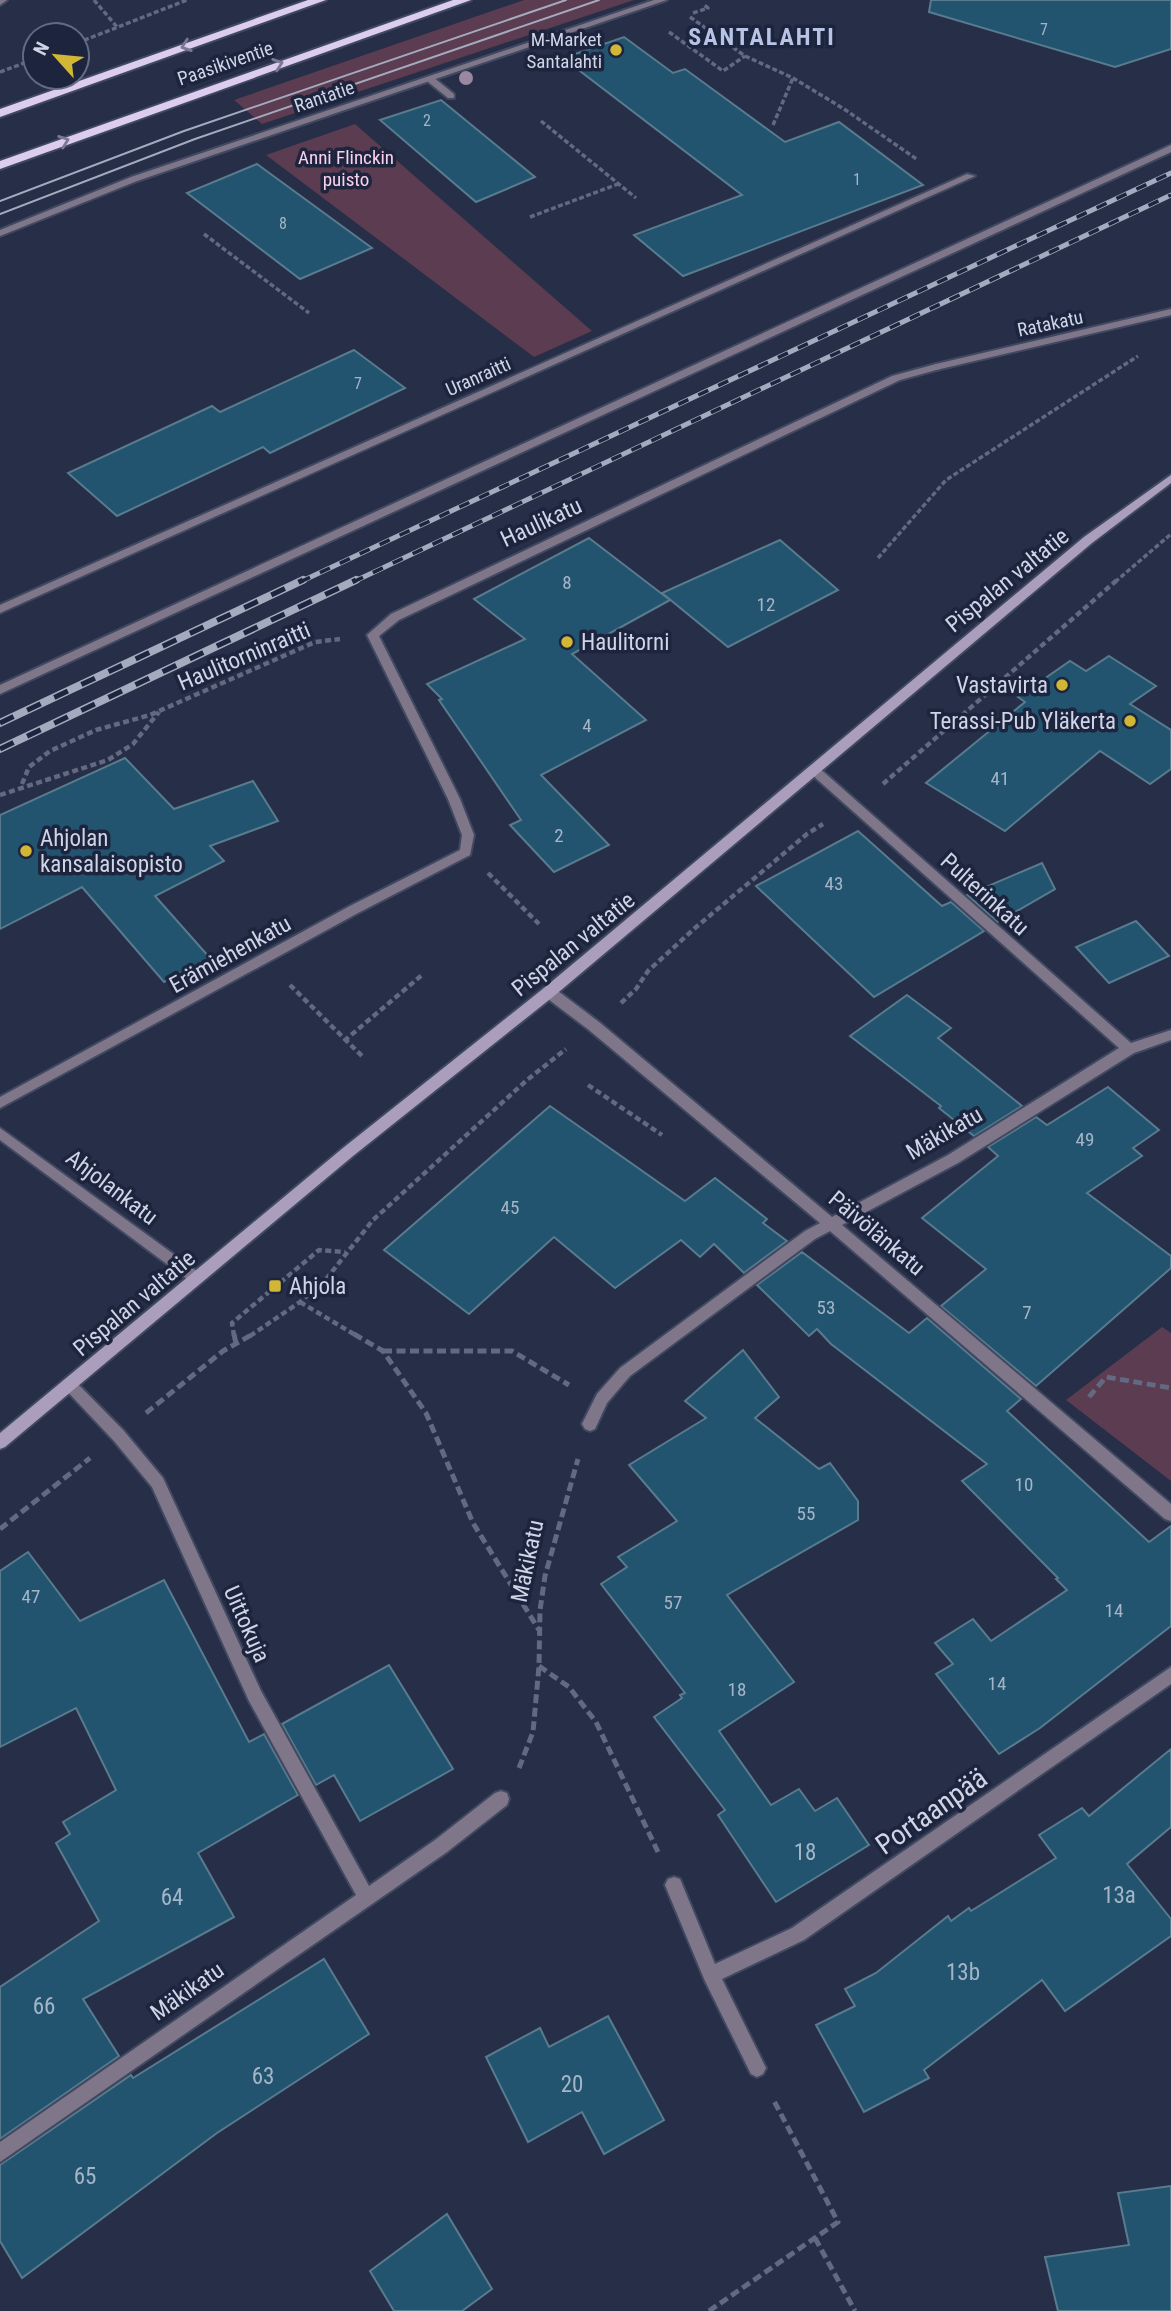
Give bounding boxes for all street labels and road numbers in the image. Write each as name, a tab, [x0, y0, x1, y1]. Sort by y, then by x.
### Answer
street label: Paasikiventie	[174, 36, 276, 91]
street label: Rantatie	[291, 75, 357, 117]
street label: Ratakatu	[1015, 305, 1085, 342]
street label: Uranraitti	[442, 352, 514, 401]
street label: Haulikatu	[496, 492, 586, 553]
street label: Pispalan valtatie	[940, 523, 1074, 638]
street label: Haulitorninraitti	[174, 616, 315, 697]
street label: Pulterinkatu	[935, 848, 1034, 941]
street label: Pispalan valtatie	[506, 887, 640, 1002]
street label: Erämiehenkatu	[165, 910, 296, 999]
street label: Mäkikatu	[901, 1101, 987, 1166]
street label: Ahjolankatu	[61, 1144, 163, 1231]
street label: Päivölänkatu	[823, 1185, 930, 1281]
street label: Pispalan valtatie	[68, 1245, 201, 1362]
street label: Mäkikatu	[506, 1518, 549, 1605]
street label: Uittokuja	[218, 1582, 275, 1667]
street label: Portaanpää	[869, 1761, 993, 1862]
street label: Mäkikatu	[145, 1956, 229, 2026]

